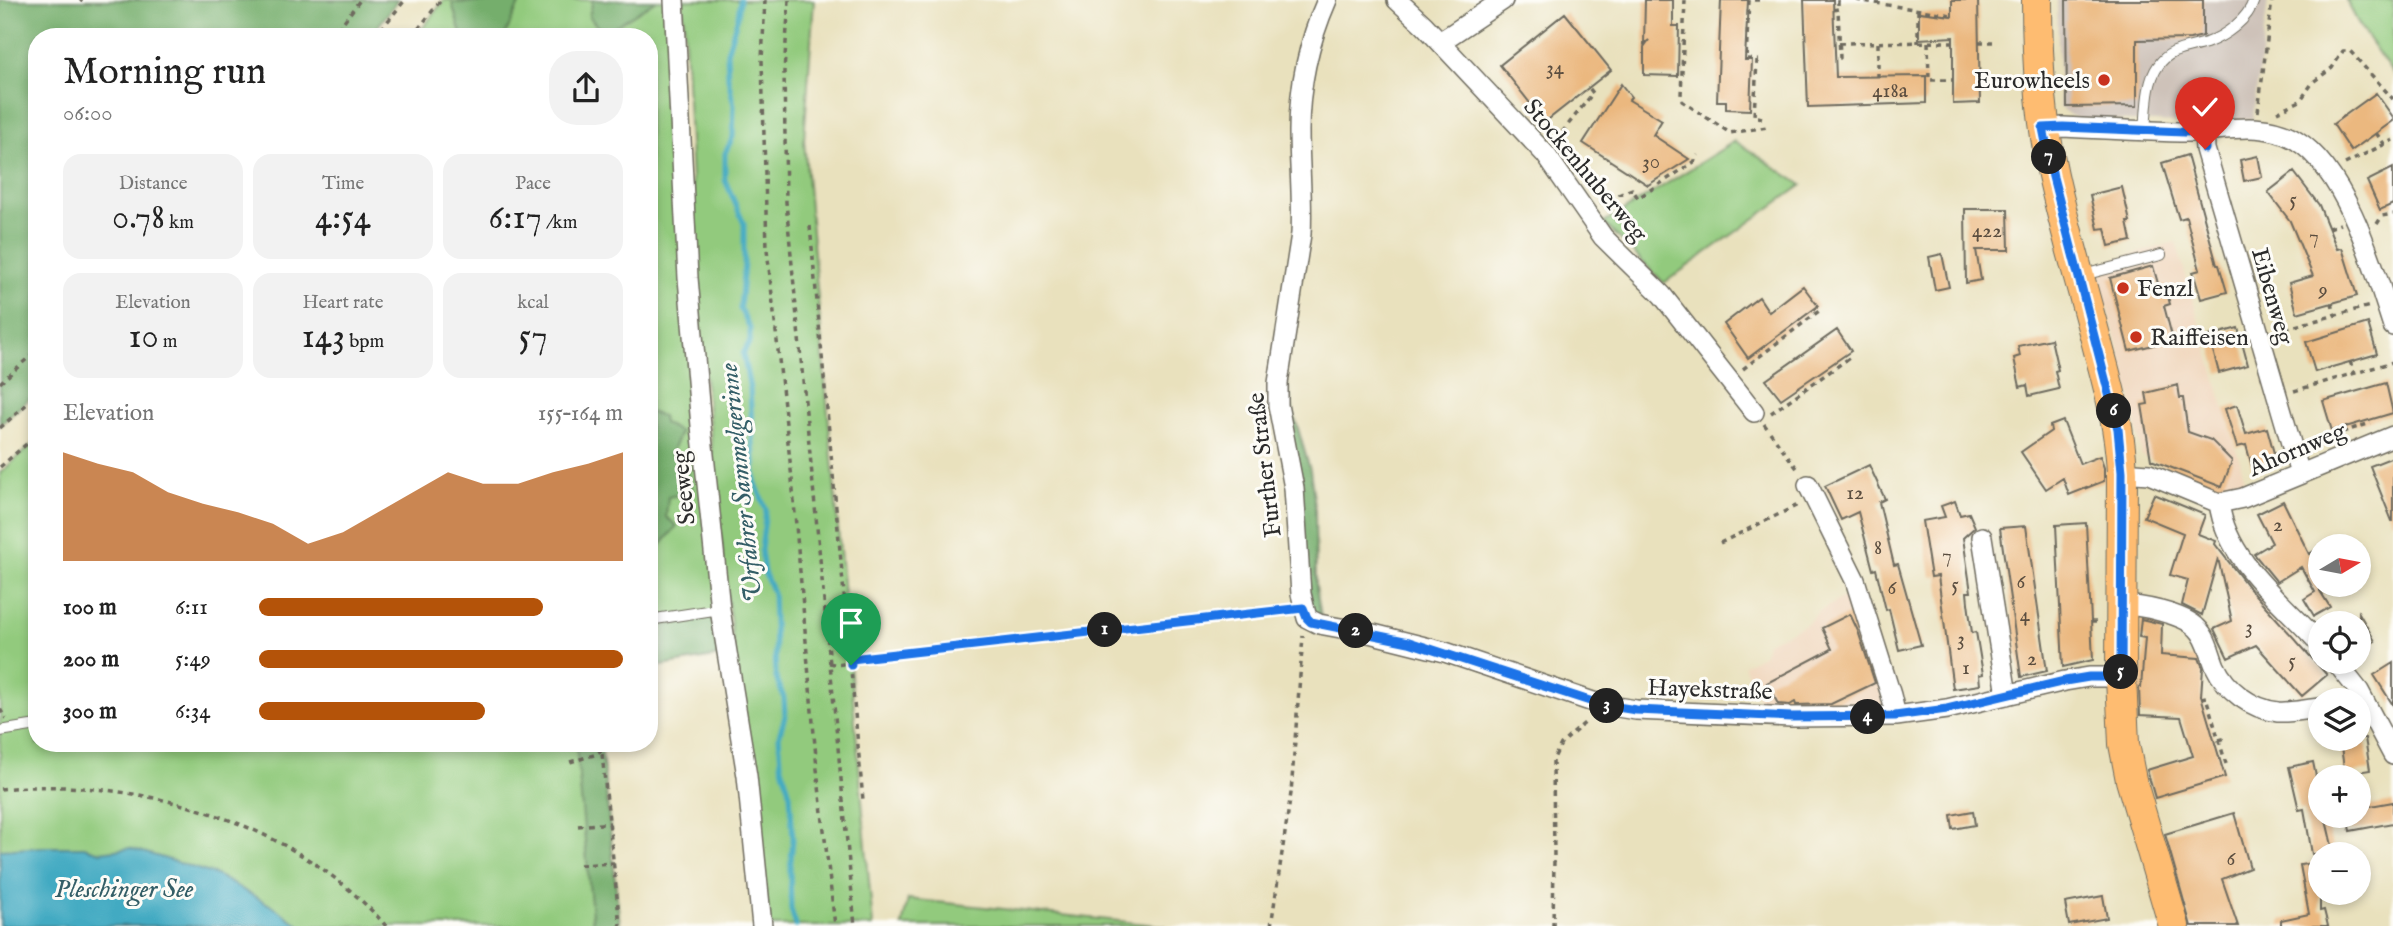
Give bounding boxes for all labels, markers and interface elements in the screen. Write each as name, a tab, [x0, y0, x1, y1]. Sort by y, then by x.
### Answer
text: Morning run	[63, 49, 266, 97]
button: share	[549, 51, 623, 125]
house number: 34	[1546, 55, 1565, 82]
place label: Eurowheels	[1974, 66, 2090, 97]
marker: Eurowheels	[2096, 72, 2112, 88]
pin	[2175, 77, 2235, 149]
house number: 418a	[1872, 78, 1909, 105]
icon: check	[2186, 88, 2224, 126]
street label: Stockenhuberweg	[1516, 93, 1654, 250]
text: 06:00	[63, 99, 113, 128]
pin: 7	[2032, 140, 2066, 174]
text: 7	[2044, 144, 2053, 168]
house number: 30	[1642, 149, 1660, 176]
text: Distance	[119, 172, 187, 196]
text: Time	[322, 172, 364, 196]
text: Pace	[515, 172, 551, 196]
house number: 5	[2289, 187, 2297, 214]
text: 0.78	[112, 196, 165, 241]
text: 4:54	[315, 196, 371, 241]
text: 6:17	[489, 196, 542, 241]
text: km	[165, 211, 194, 235]
text: /km	[542, 211, 577, 235]
house number: 422	[1972, 218, 2002, 245]
house number: 7	[2309, 224, 2319, 251]
street label: Eibenweg	[2243, 245, 2300, 349]
place label: Fenzl	[2137, 274, 2194, 305]
house number: 9	[2317, 277, 2328, 304]
marker: Fenzl	[2115, 280, 2131, 296]
text: Elevation	[115, 291, 191, 315]
text: Heart rate	[302, 291, 384, 315]
text: kcal	[517, 291, 549, 315]
text: 10	[129, 315, 159, 360]
text: 143	[302, 315, 345, 360]
text: 57	[518, 315, 548, 360]
place label: Raiffeisen	[2150, 323, 2249, 354]
marker: Raiffeisen	[2128, 329, 2144, 345]
text: m	[159, 330, 177, 354]
text: bpm	[345, 330, 384, 354]
water label: Urfahrer Sammelgerinne	[712, 361, 771, 604]
street label: Further Straße	[1241, 391, 1290, 539]
pin: 6	[2096, 394, 2132, 428]
text: 6	[2109, 398, 2118, 422]
text: Elevation	[63, 399, 154, 428]
text: 155–164 m	[538, 399, 623, 428]
street label: Ahornweg	[2243, 416, 2352, 485]
street label: Seeweg	[665, 448, 704, 526]
house number: 12	[1846, 480, 1864, 507]
house number: 2	[2273, 512, 2283, 539]
north arrow	[2308, 534, 2371, 597]
map controls	[2308, 534, 2371, 905]
house number: 8	[1874, 535, 1882, 562]
house number: 7	[1942, 543, 1952, 570]
house number: 6	[2017, 569, 2027, 596]
house number: 5	[1951, 572, 1959, 599]
house number: 6	[1888, 575, 1898, 602]
text: 100 m	[63, 593, 117, 622]
text: 6:11	[175, 593, 208, 622]
pin	[821, 593, 881, 665]
house number: 4	[2020, 602, 2031, 629]
icon: arrive	[832, 604, 870, 642]
button: locate	[2308, 611, 2371, 674]
pin: 1	[1088, 612, 1122, 648]
pin: 2	[1338, 614, 1374, 648]
house number: 3	[2245, 614, 2253, 641]
text: 1	[1101, 617, 1108, 641]
text: 2	[1351, 618, 1360, 642]
house number: 3	[1957, 626, 1965, 653]
text: 200 m	[63, 645, 119, 674]
text: 5:49	[175, 645, 211, 674]
house number: 2	[2027, 646, 2037, 673]
house number: 5	[2288, 648, 2296, 675]
pin: 5	[2104, 654, 2138, 690]
house number: 1	[1962, 655, 1970, 682]
text: 5	[2117, 659, 2124, 683]
street label: Hayekstraße	[1647, 673, 1773, 708]
pin: 3	[1590, 688, 1624, 724]
button: layers	[2308, 688, 2371, 751]
text: 3	[1603, 693, 1610, 717]
text: 300 m	[63, 697, 117, 726]
text: 6:34	[175, 697, 211, 726]
pin: 4	[1850, 700, 1885, 734]
text: 4	[1863, 704, 1872, 728]
button: +	[2308, 765, 2371, 828]
button: −	[2308, 842, 2371, 905]
house number: 6	[2227, 846, 2237, 873]
water label: Pleschinger See	[55, 873, 194, 907]

